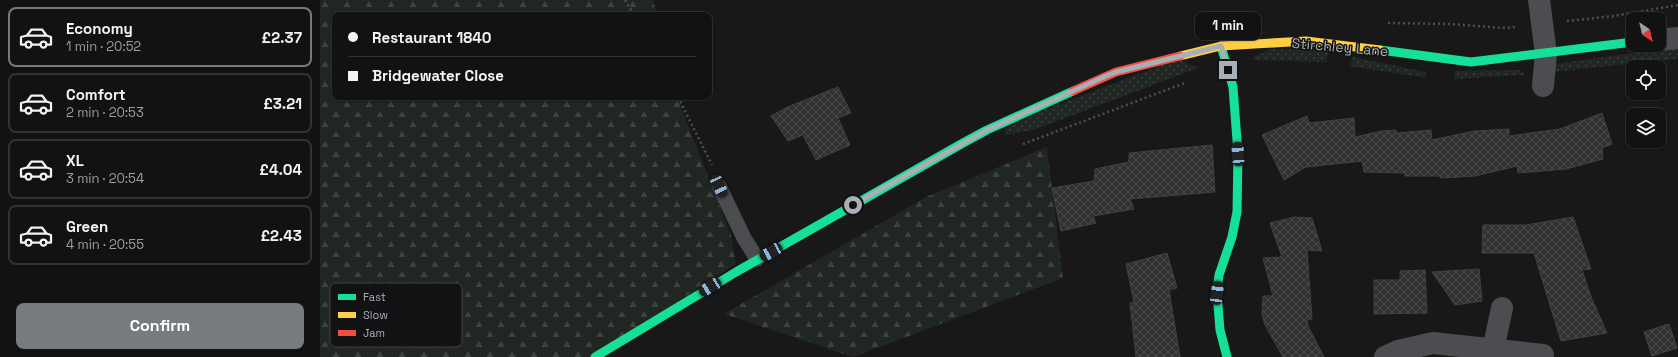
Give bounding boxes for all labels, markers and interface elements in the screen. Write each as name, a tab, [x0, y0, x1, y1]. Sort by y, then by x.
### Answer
callout: 1 min	[1195, 12, 1261, 40]
north arrow	[1626, 12, 1666, 52]
map controls	[1626, 12, 1666, 148]
text: 1 min	[1212, 17, 1244, 34]
icon: car	[18, 19, 54, 55]
text: Economy	[66, 19, 133, 38]
text: £2.37	[262, 28, 302, 47]
text: Restaurant 1840	[372, 28, 492, 47]
street label: Stirchley Lane	[1291, 34, 1389, 60]
text: 1 min · 20:52	[66, 38, 141, 55]
button: locate	[1626, 60, 1666, 100]
route end	[1219, 61, 1237, 79]
text: Bridgewater Close	[372, 66, 504, 85]
icon: car	[18, 85, 54, 121]
text: Comfort	[66, 85, 126, 104]
text: £3.21	[263, 94, 302, 113]
text: 2 min · 20:53	[66, 104, 144, 121]
button: layers	[1626, 108, 1666, 148]
car	[1231, 142, 1245, 166]
icon: car	[18, 151, 54, 187]
text: XL	[66, 151, 84, 170]
text: £4.04	[259, 160, 302, 179]
text: 3 min · 20:54	[66, 170, 144, 187]
car	[708, 173, 730, 199]
route start	[844, 196, 862, 214]
icon: car	[18, 217, 54, 253]
text: Green	[66, 217, 108, 236]
text: £2.43	[260, 226, 302, 245]
text: 4 min · 20:55	[66, 236, 144, 253]
car	[758, 241, 784, 263]
car	[697, 276, 723, 298]
car	[1210, 280, 1224, 306]
legend	[330, 283, 462, 347]
text: Fast	[363, 290, 386, 304]
button: Confirm	[16, 303, 304, 349]
text: Slow	[363, 308, 388, 322]
text: Jam	[363, 326, 385, 340]

